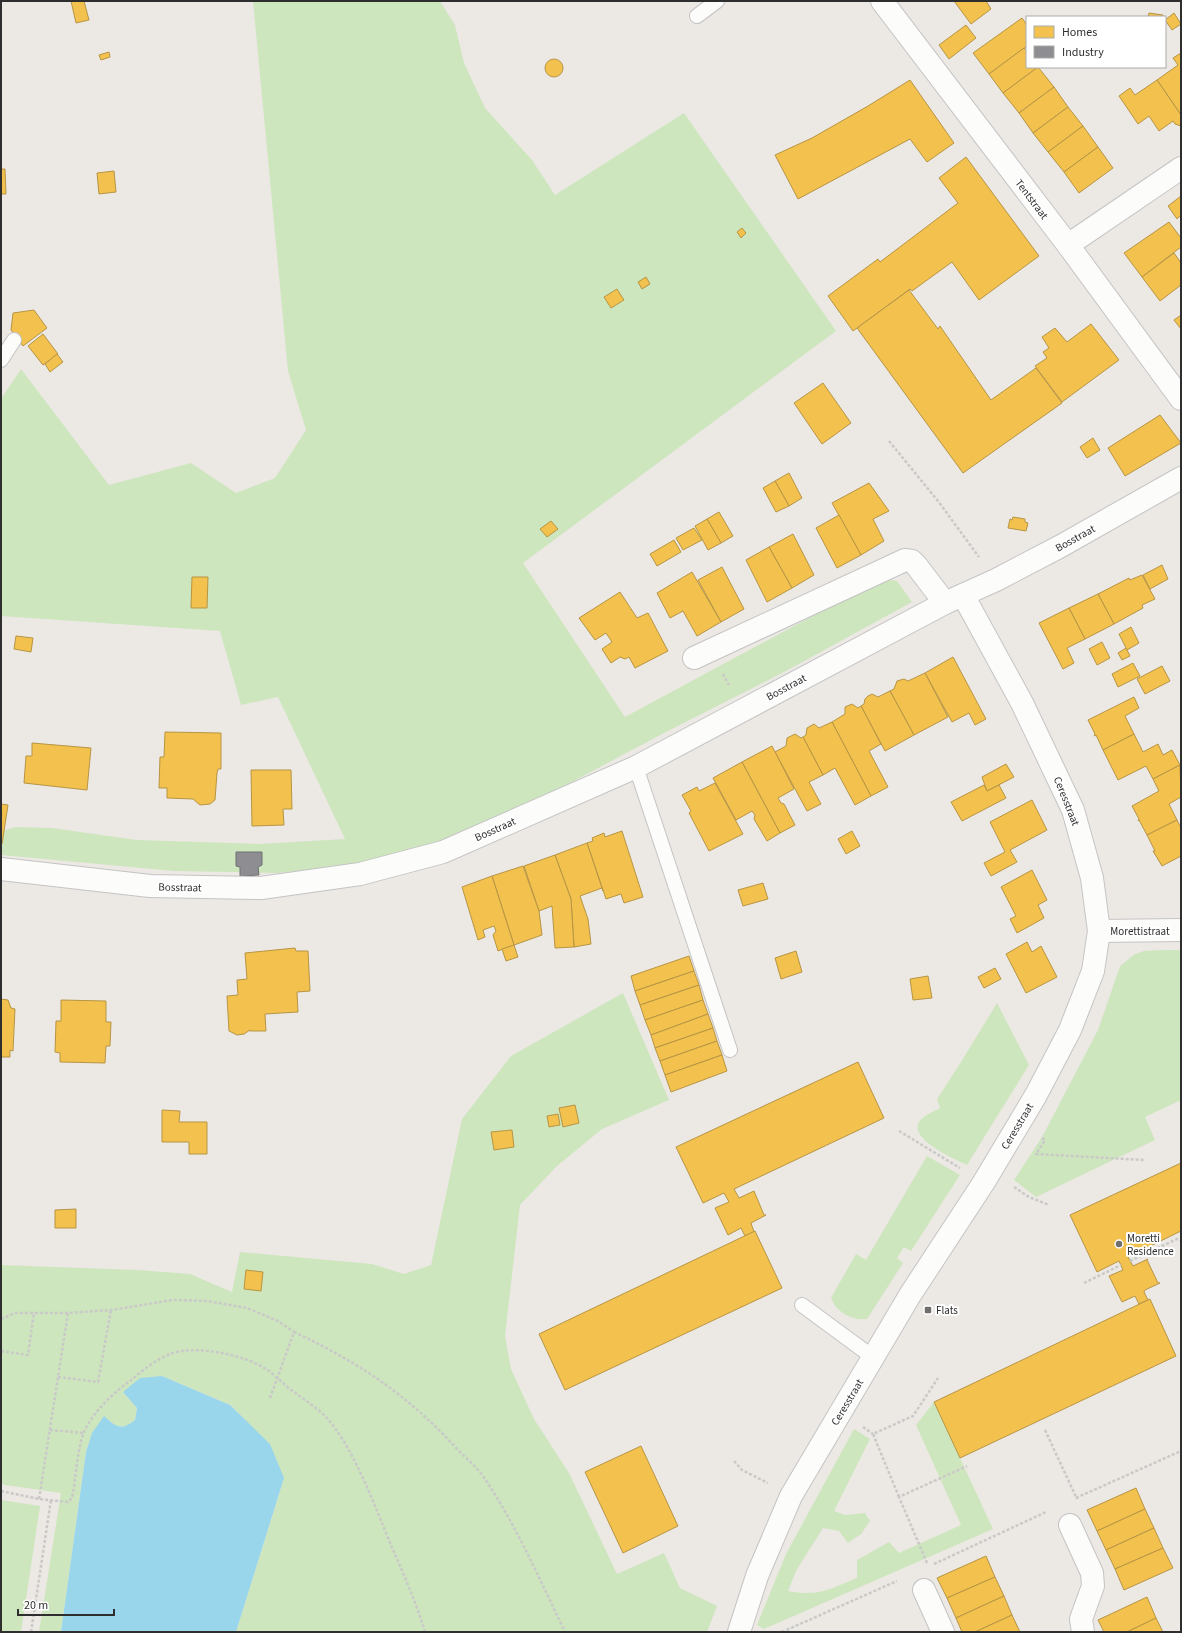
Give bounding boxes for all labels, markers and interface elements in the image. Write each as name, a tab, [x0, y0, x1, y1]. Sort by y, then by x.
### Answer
legend	[1026, 16, 1166, 68]
text: Homes	[1062, 24, 1097, 41]
text: Industry	[1062, 44, 1104, 61]
street label: Tentstraat	[1012, 176, 1052, 223]
street label: Bosstraat	[1053, 521, 1098, 556]
street label: Bosstraat	[764, 671, 809, 704]
street label: Ceresstraat	[1050, 774, 1083, 828]
street label: Bosstraat	[472, 814, 518, 845]
street label: Bosstraat	[158, 880, 202, 895]
street label: Morettistraat	[1110, 924, 1170, 939]
street label: Ceresstraat	[998, 1100, 1037, 1152]
place label: Moretti Residence	[1127, 1231, 1174, 1259]
marker: Moretti Residence	[1114, 1239, 1124, 1249]
place label: Flats	[936, 1303, 958, 1318]
marker: Flats	[923, 1305, 933, 1315]
street label: Ceresstraat	[828, 1376, 867, 1428]
scale bar	[18, 1591, 114, 1617]
text: 20 m	[24, 1597, 48, 1614]

